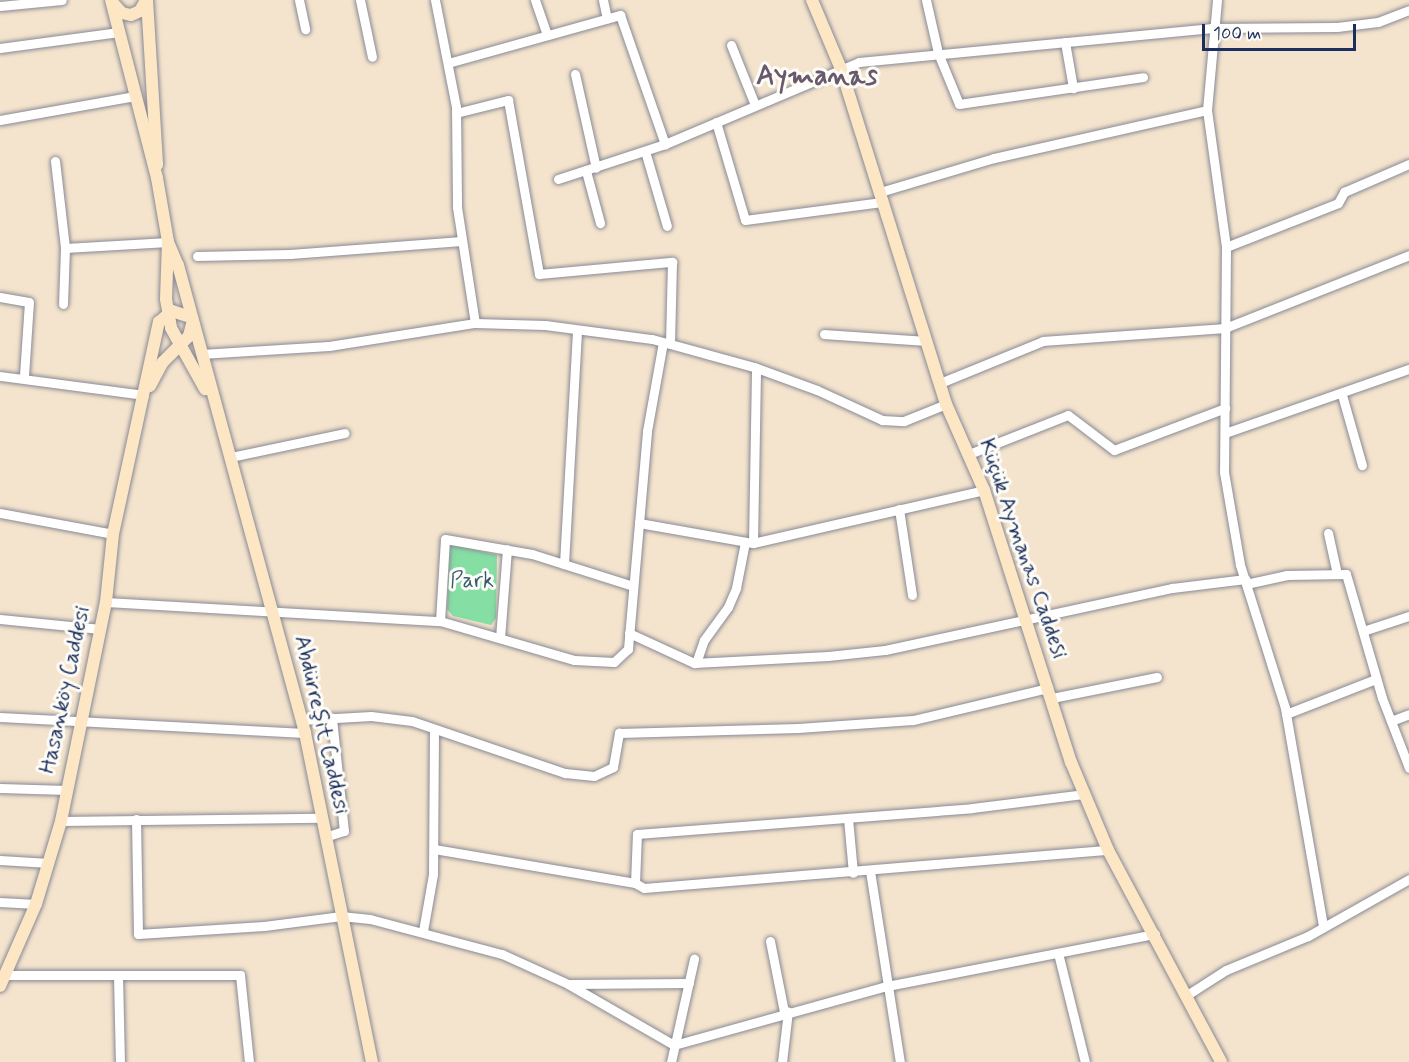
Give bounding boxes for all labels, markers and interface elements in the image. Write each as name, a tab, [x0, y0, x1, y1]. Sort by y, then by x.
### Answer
scale bar	[1205, 12, 1360, 50]
text: 100 m	[1213, 22, 1261, 46]
district label: Aymanas	[756, 60, 878, 94]
street label: Küçük Aymanas Caddesi	[971, 432, 1073, 666]
park label: Park	[450, 569, 494, 595]
street label: Hasanköy Caddesi	[35, 602, 97, 778]
street label: Abdürreşit Caddesi	[287, 631, 355, 819]

